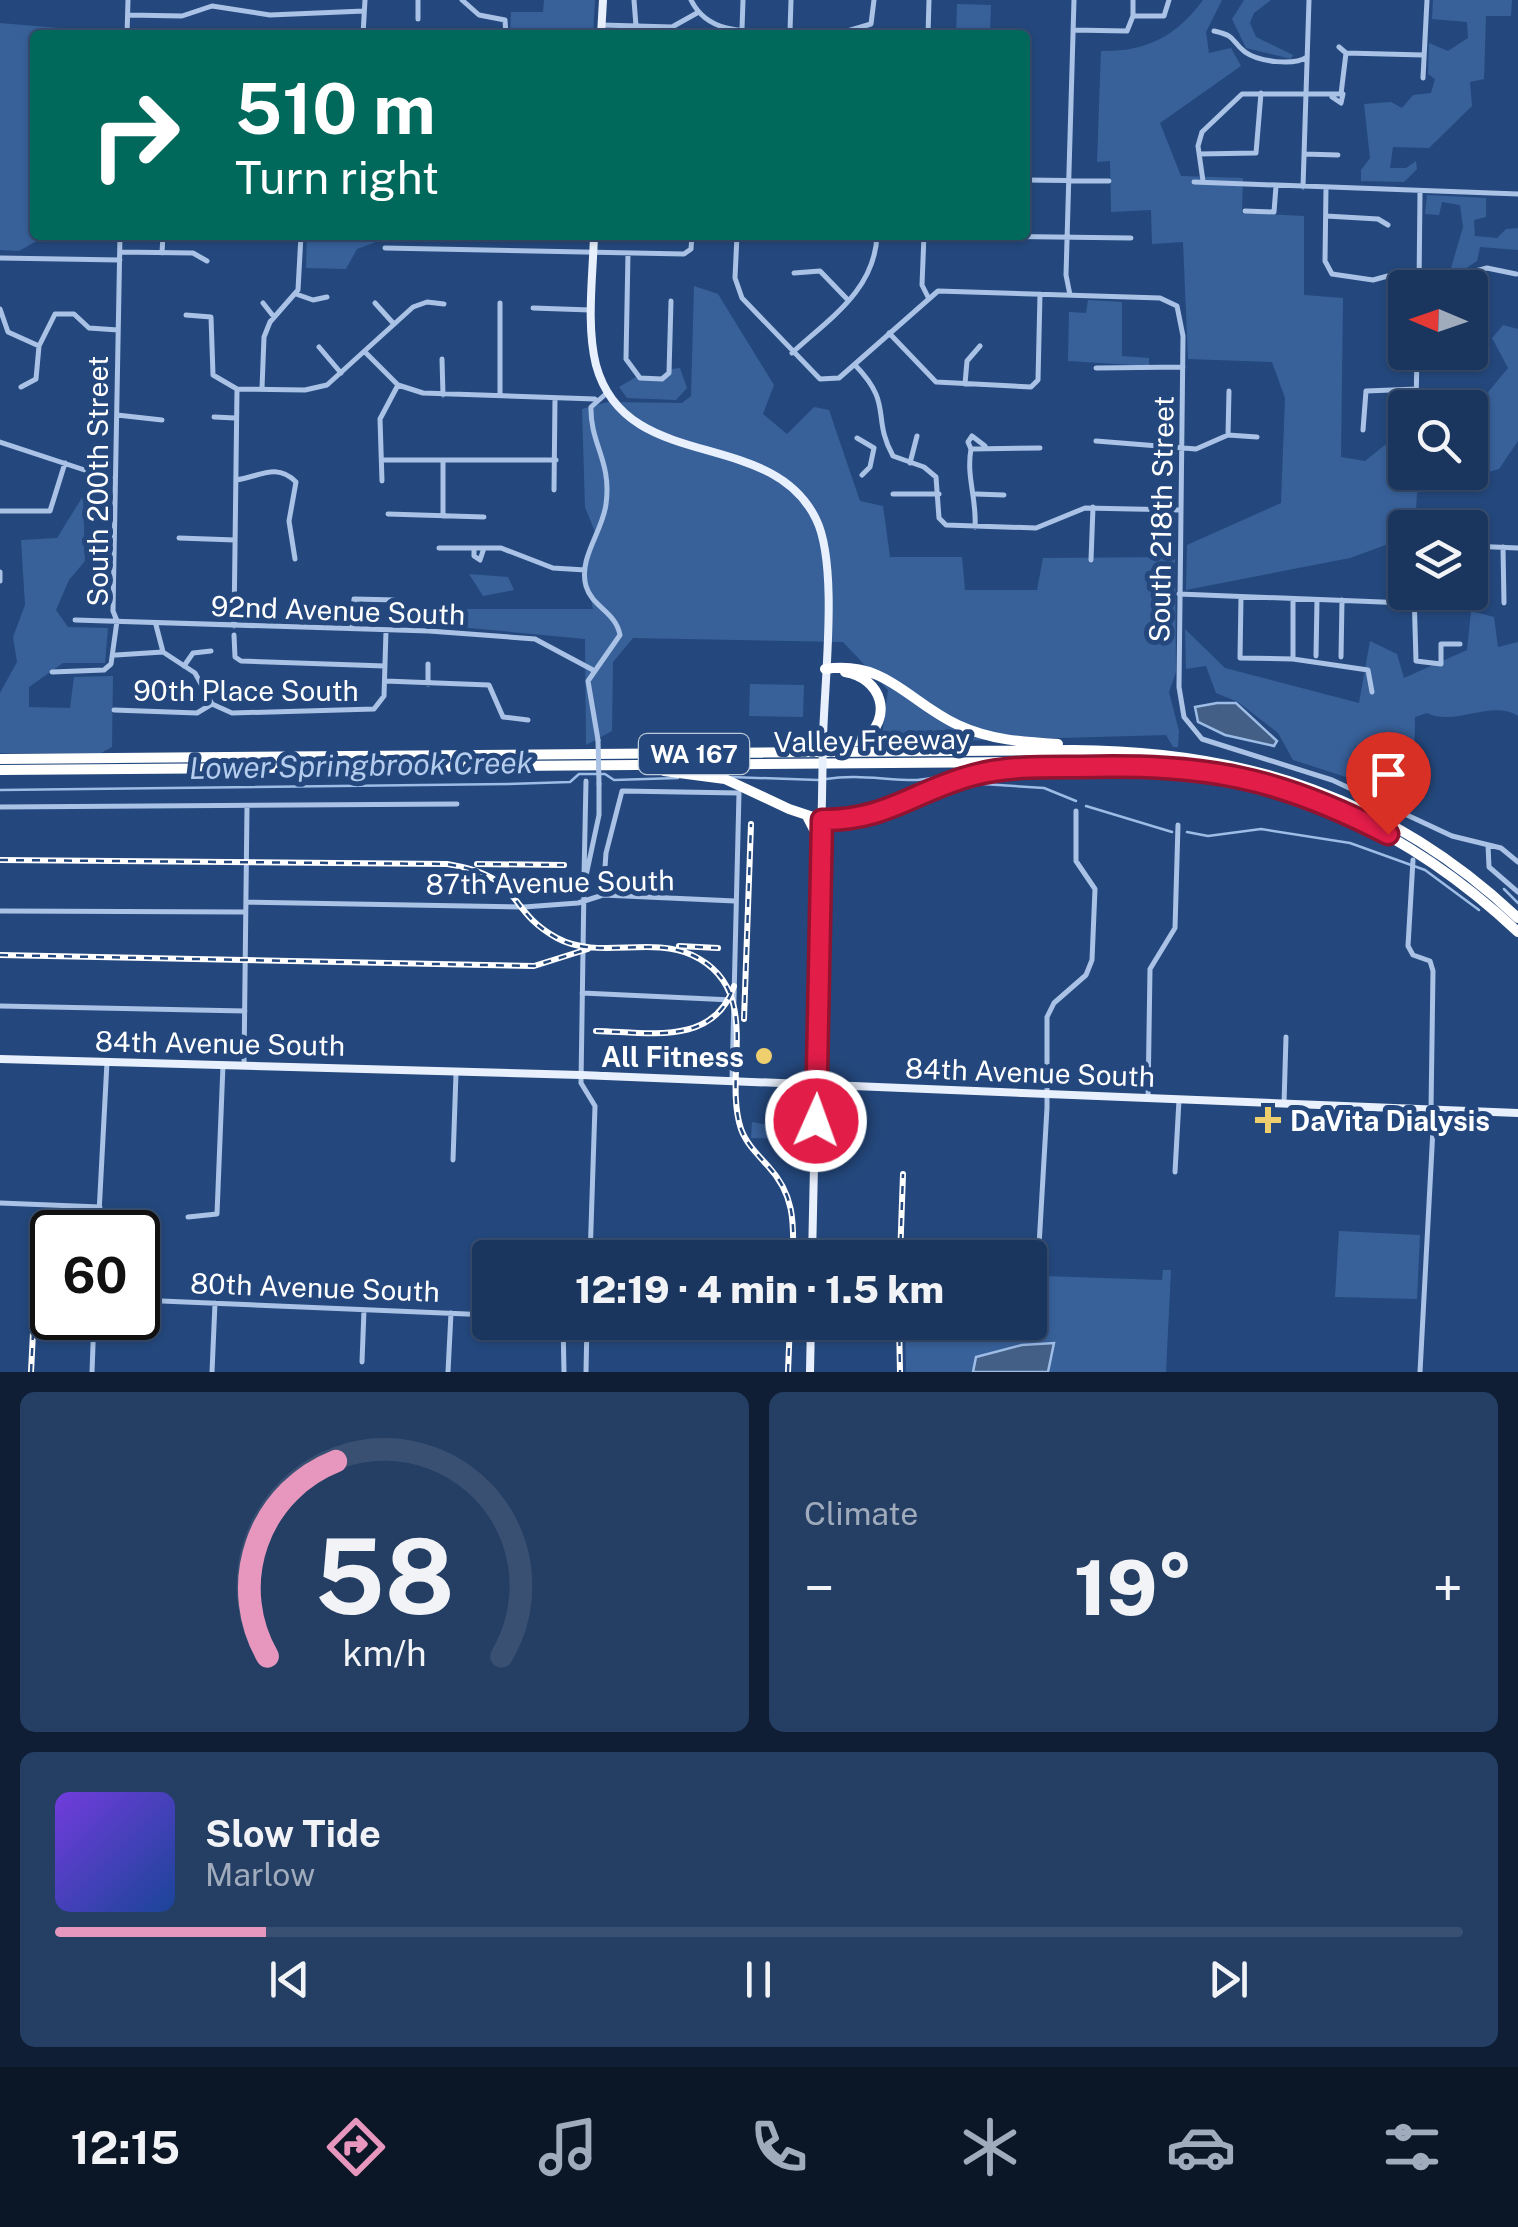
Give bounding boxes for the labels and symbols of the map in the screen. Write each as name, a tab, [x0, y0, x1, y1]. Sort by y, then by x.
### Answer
north arrow	[1388, 270, 1488, 370]
street label: South 200th Street	[81, 355, 114, 607]
street label: South 218th Street	[1142, 395, 1180, 643]
street label: 92nd Avenue South	[210, 589, 466, 631]
street label: 90th Place South	[133, 674, 359, 707]
street label: Valley Freeway	[773, 722, 971, 758]
pin	[1346, 732, 1431, 835]
road number: WA 167	[639, 734, 749, 774]
water label: Lower Springbrook Creek	[189, 744, 534, 786]
street label: 87th Avenue South	[425, 863, 675, 901]
street label: 84th Avenue South	[95, 1024, 345, 1062]
place label: All Fitness	[601, 1040, 744, 1073]
marker: All Fitness	[753, 1045, 775, 1067]
street label: 84th Avenue South	[904, 1051, 1156, 1093]
position arrow	[764, 1069, 868, 1173]
place label: DaVita Dialysis	[1290, 1104, 1490, 1137]
marker: DaVita Dialysis	[1255, 1107, 1281, 1133]
speed limit sign: 60	[30, 1210, 160, 1340]
street label: 80th Avenue South	[190, 1266, 440, 1308]

